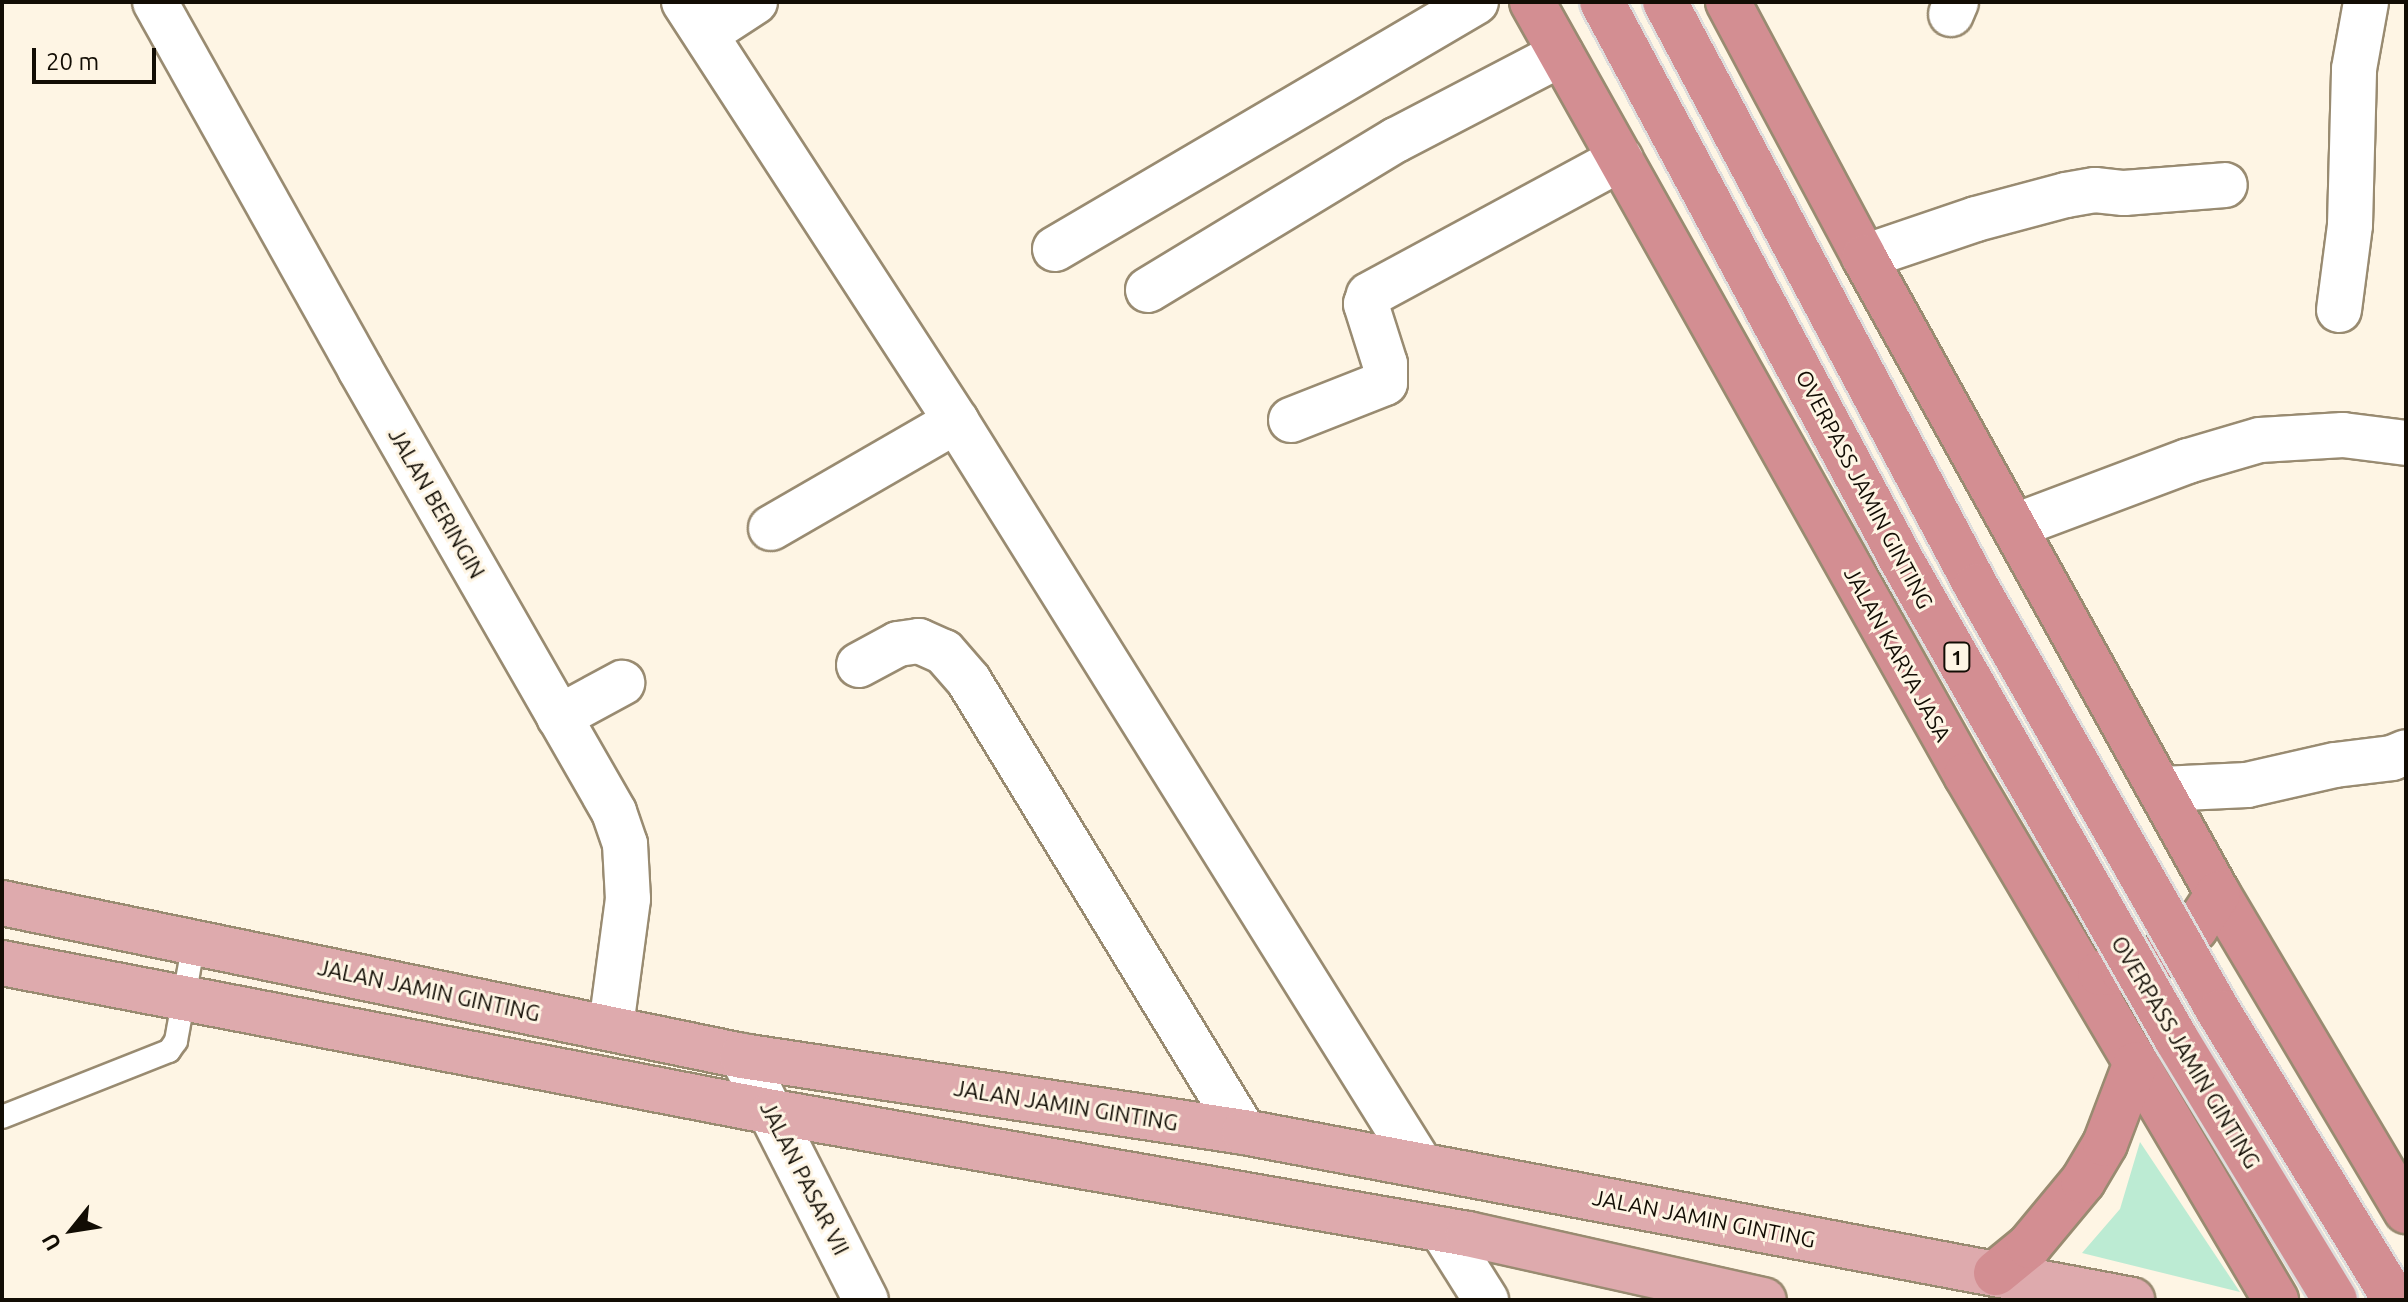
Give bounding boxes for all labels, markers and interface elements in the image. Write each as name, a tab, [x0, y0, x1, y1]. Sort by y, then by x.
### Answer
scale bar	[36, 32, 160, 82]
text: 20 m	[46, 48, 99, 75]
street label: OVERPASS JAMIN GINTING	[1791, 365, 1939, 613]
street label: JALAN BERINGIN	[383, 423, 491, 583]
street label: JALAN KARYA JASA	[1839, 562, 1957, 746]
road number: 1	[1943, 641, 1971, 673]
street label: OVERPASS JAMIN GINTING	[2106, 931, 2266, 1173]
street label: JALAN JAMIN GINTING	[315, 954, 543, 1026]
street label: JALAN JAMIN GINTING	[952, 1074, 1180, 1136]
street label: JALAN PASAR VII	[755, 1097, 855, 1259]
street label: JALAN JAMIN GINTING	[1590, 1183, 1818, 1253]
north arrow	[32, 1190, 112, 1270]
text: U	[36, 1229, 65, 1255]

